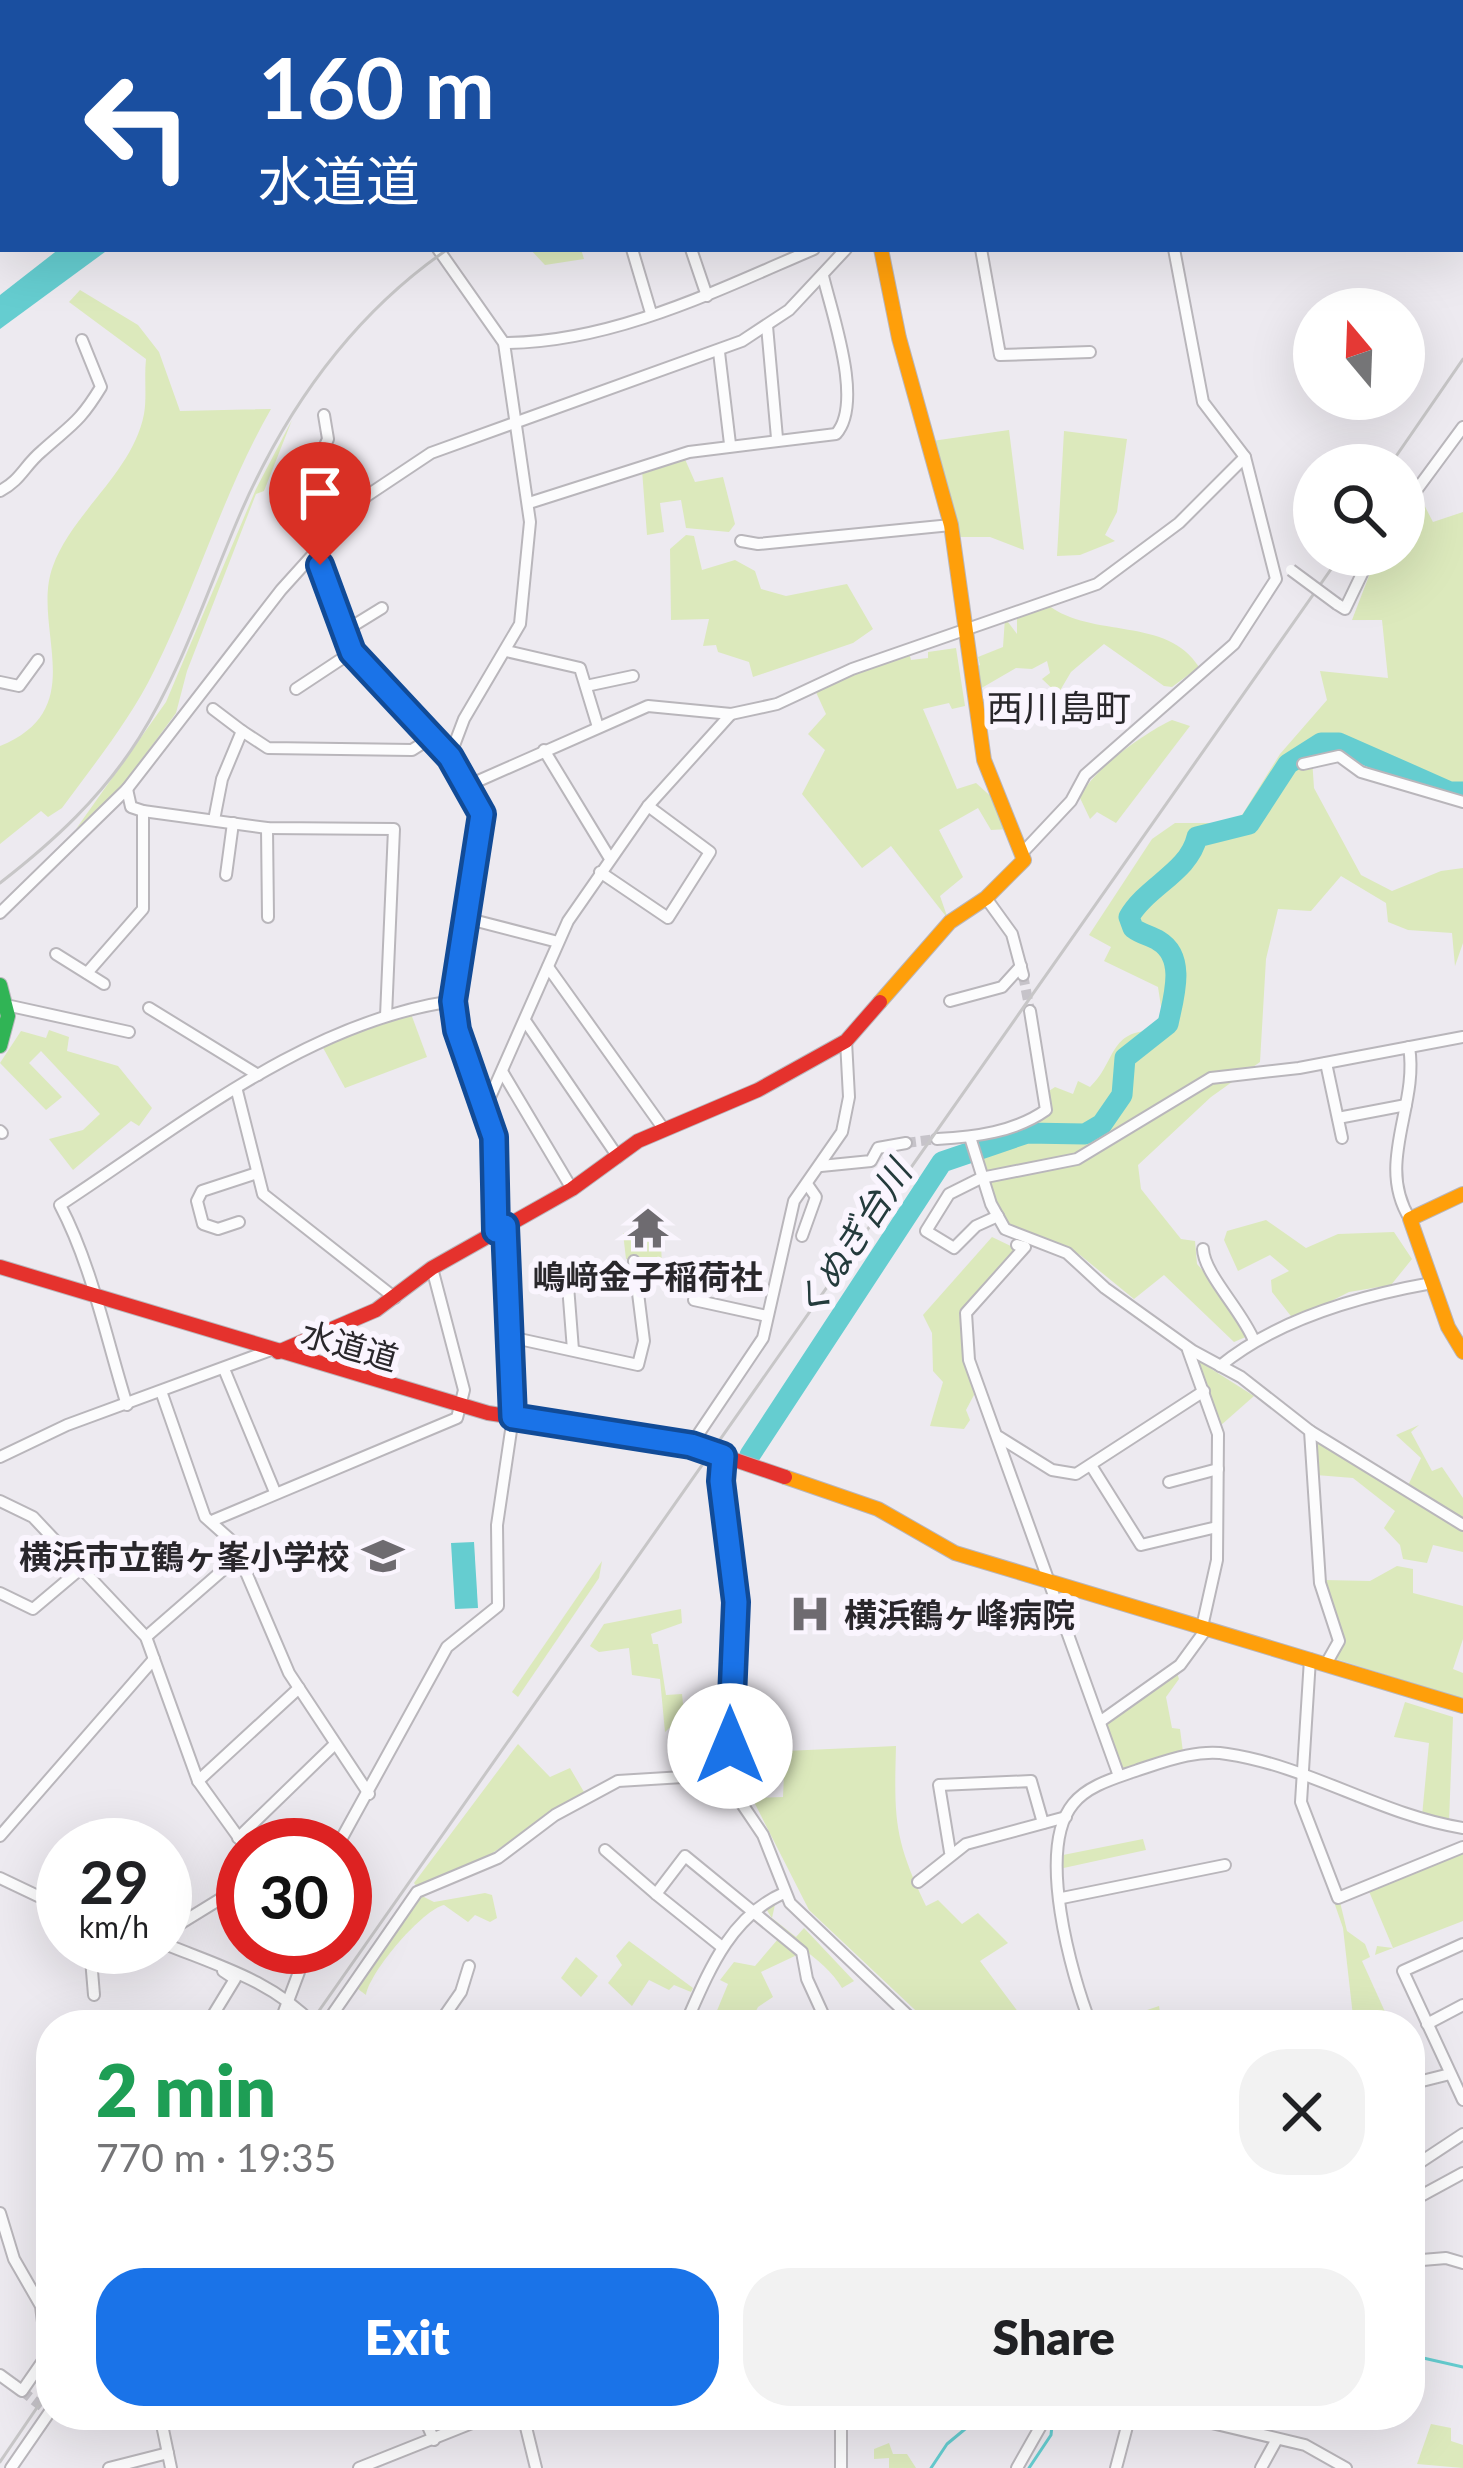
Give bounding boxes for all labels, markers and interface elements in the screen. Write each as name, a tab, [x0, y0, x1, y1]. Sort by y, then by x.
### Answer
text: 160 m	[258, 36, 495, 137]
icon: left	[60, 48, 216, 204]
text: 水道道	[258, 148, 420, 213]
north arrow	[1293, 288, 1425, 420]
map controls	[1293, 288, 1425, 576]
pin	[269, 442, 371, 565]
button: search	[1293, 444, 1425, 576]
icon: arrive	[287, 460, 353, 526]
district label: 西川島町	[987, 685, 1131, 729]
water label: くぬぎ台川	[785, 1148, 921, 1326]
temple icon: 嶋﨑金子稲荷社	[625, 1205, 671, 1251]
place label: 嶋﨑金子稲荷社	[533, 1256, 764, 1296]
street label: 水道道	[297, 1312, 403, 1378]
school or university icon: 横浜市立鶴ヶ峯小学校	[360, 1533, 406, 1579]
place label: 横浜市立鶴ヶ峯小学校	[19, 1536, 349, 1576]
hospital icon: 横浜鶴ヶ峰病院	[787, 1591, 833, 1637]
place label: 横浜鶴ヶ峰病院	[844, 1594, 1075, 1634]
position arrow	[667, 1683, 793, 1809]
speed limit sign: 30	[216, 1818, 372, 1974]
text: 29	[79, 1845, 149, 1917]
text: km/h	[79, 1908, 149, 1944]
text: 2 min	[96, 2046, 276, 2132]
button: close	[1239, 2049, 1365, 2175]
text: 770 m · 19:35	[96, 2134, 336, 2180]
button: Exit	[96, 2268, 719, 2406]
button: Share	[743, 2268, 1365, 2406]

